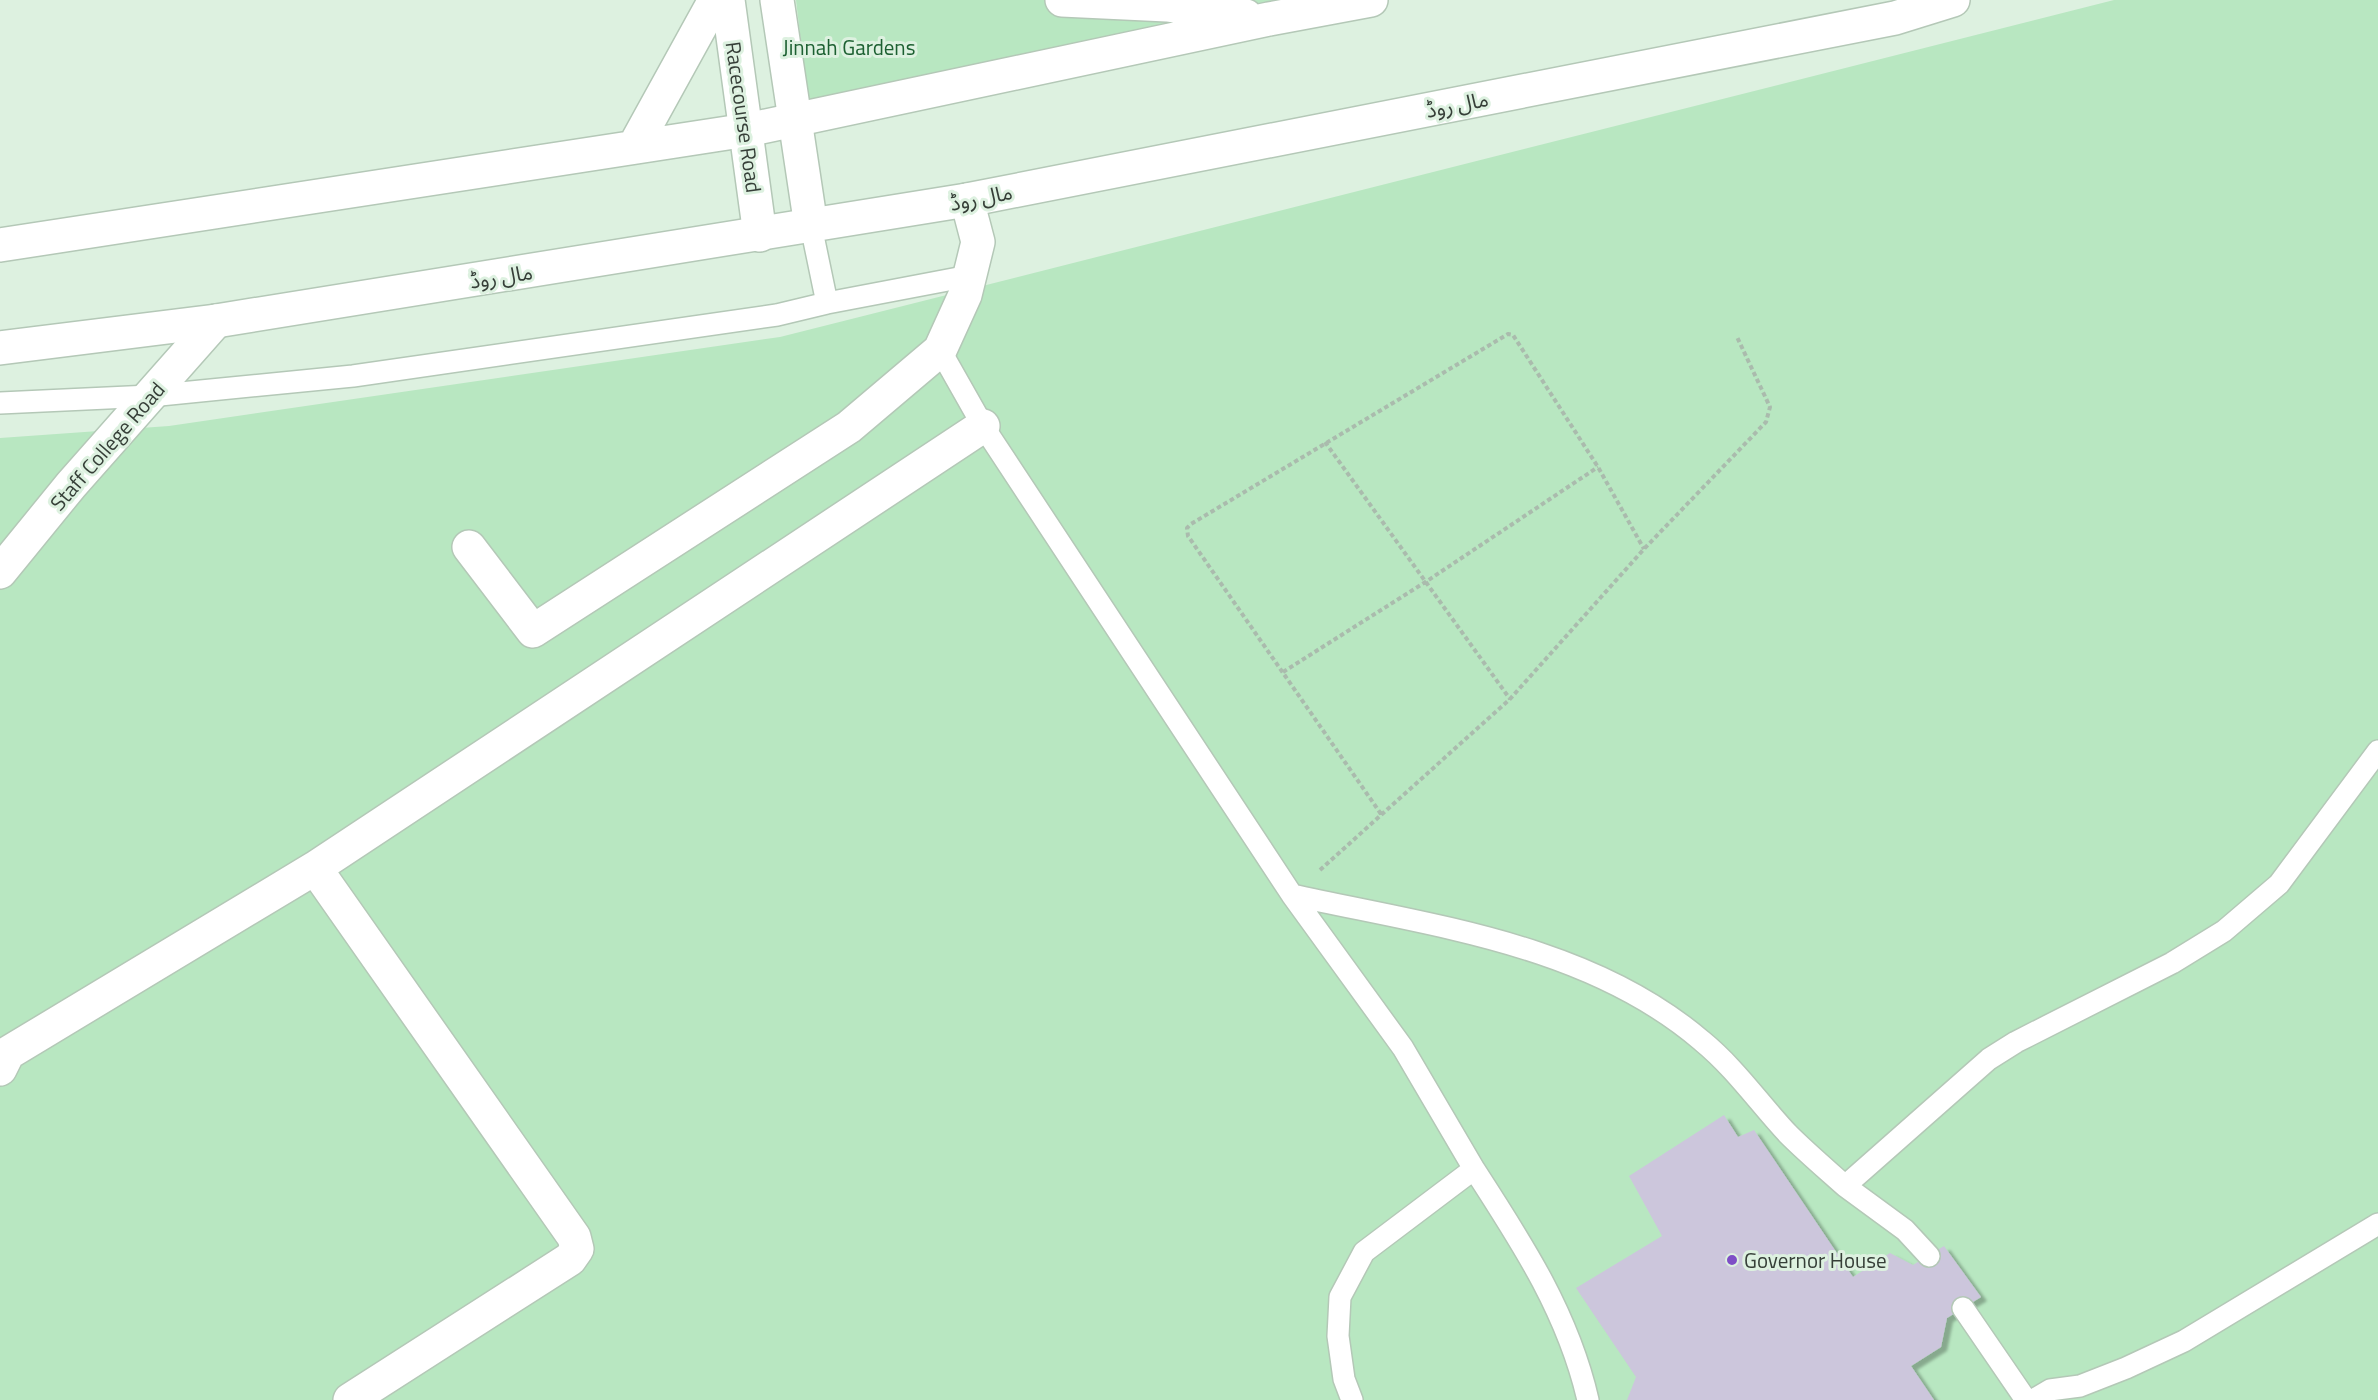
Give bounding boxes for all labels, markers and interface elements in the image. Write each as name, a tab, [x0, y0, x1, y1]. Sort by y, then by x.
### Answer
park label: Jinnah Gardens	[783, 31, 915, 63]
street label: Racecourse Road	[718, 39, 770, 195]
street label: مال روڈ	[1423, 82, 1491, 126]
street label: مال روڈ	[947, 175, 1015, 219]
street label: مال روڈ	[467, 255, 535, 297]
street label: Staff College Road	[42, 374, 172, 518]
place label: Governor House	[1744, 1244, 1887, 1276]
marker: Governor House	[1725, 1253, 1739, 1267]

